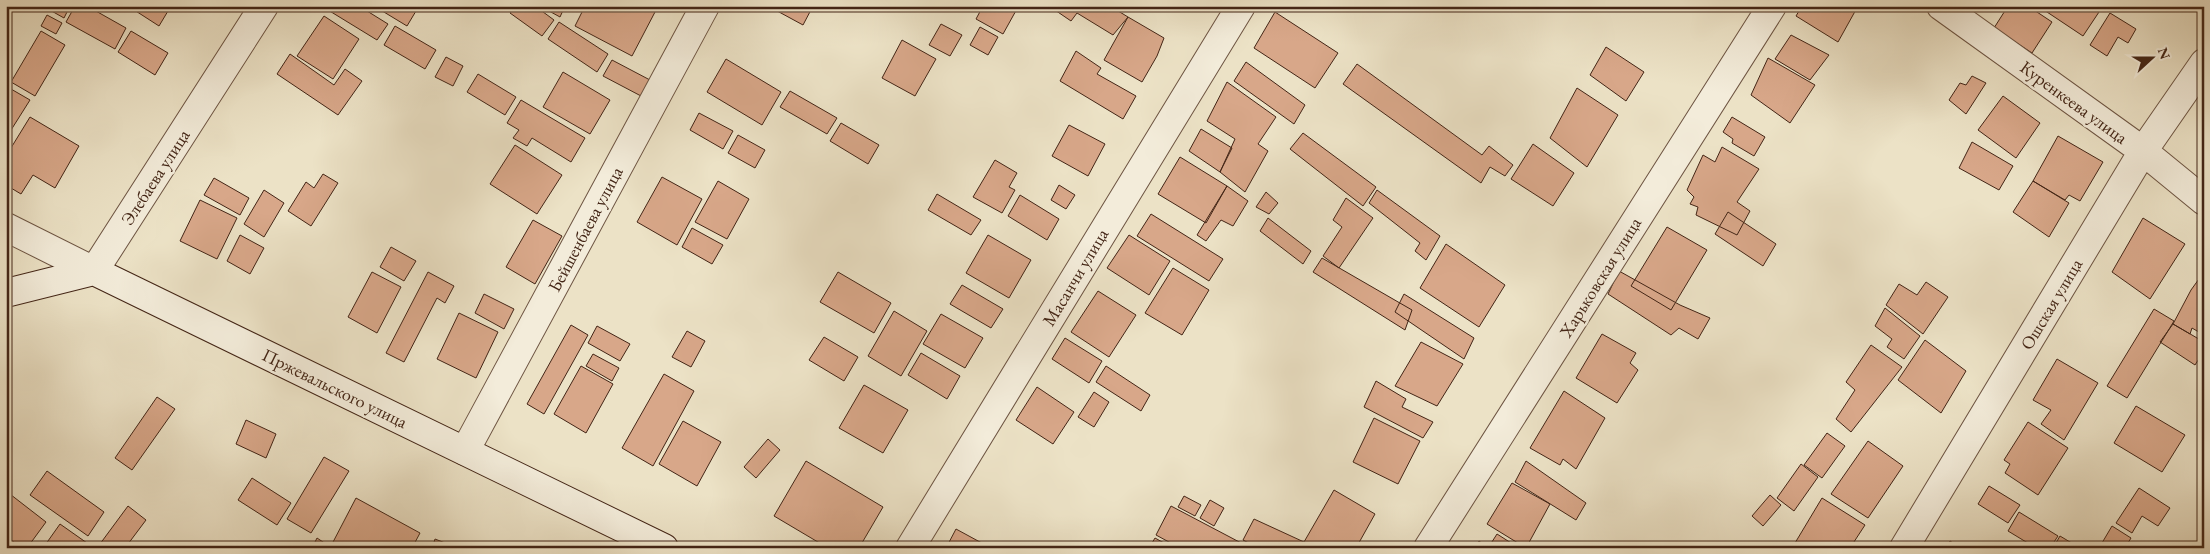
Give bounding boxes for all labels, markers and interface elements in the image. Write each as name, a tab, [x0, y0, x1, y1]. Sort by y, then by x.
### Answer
north arrow	[2128, 32, 2178, 82]
text: N	[2154, 45, 2175, 62]
street label: Куренкеева улица	[2016, 55, 2133, 149]
street label: Элебаева улица	[115, 124, 195, 229]
street label: Бейшенбаева улица	[542, 162, 628, 296]
street label: Харьковская улица	[1553, 212, 1647, 342]
street label: Масанчи улица	[1037, 223, 1114, 330]
street label: Ошская улица	[2015, 253, 2088, 354]
street label: Пржевальского улица	[259, 343, 412, 434]

